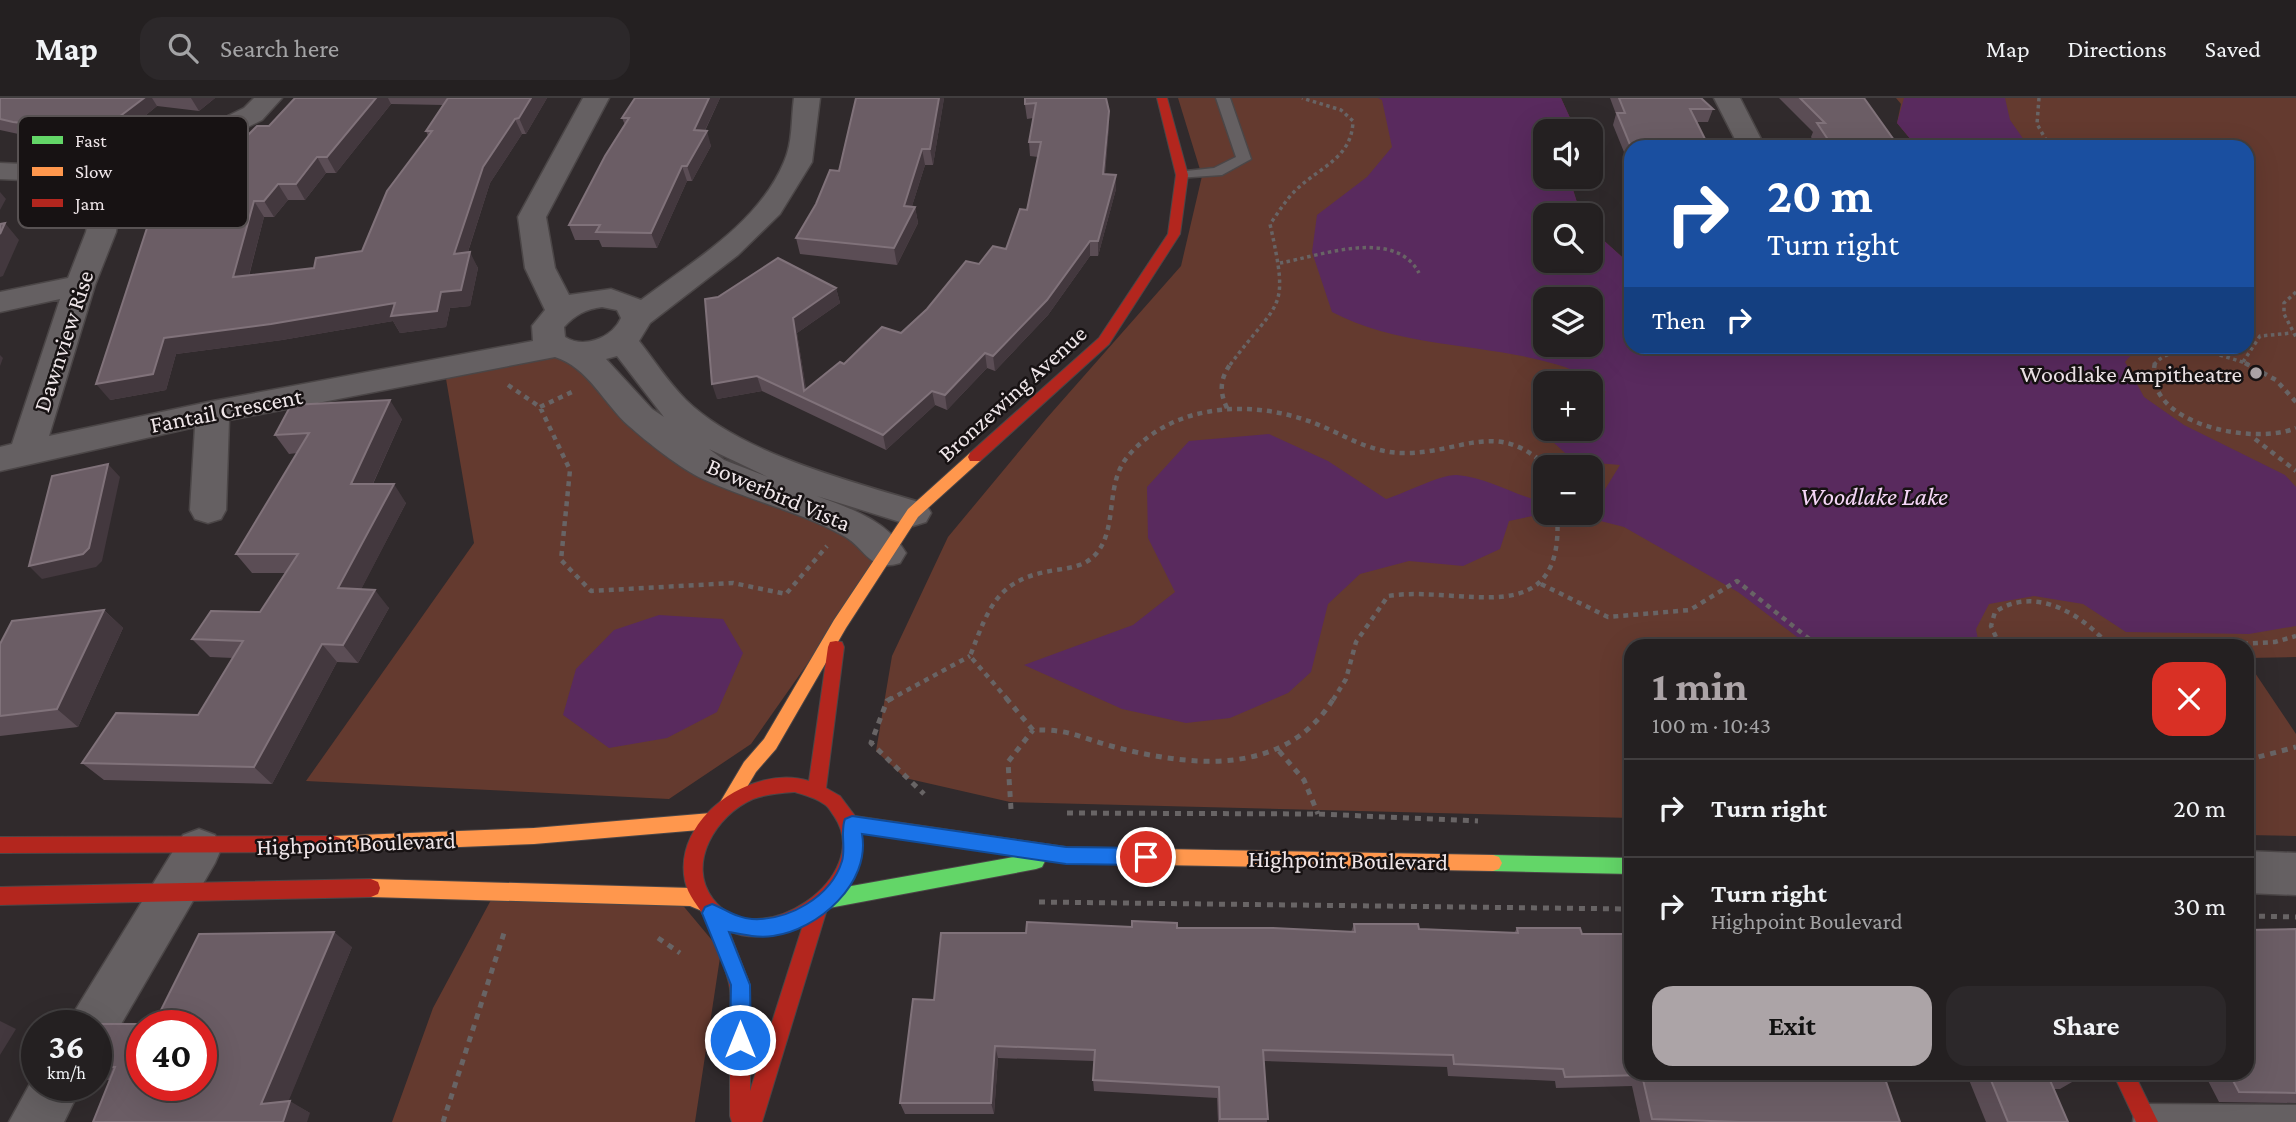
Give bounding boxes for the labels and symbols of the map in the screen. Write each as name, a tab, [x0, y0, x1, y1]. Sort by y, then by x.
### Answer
legend	[18, 116, 248, 228]
text: Fast	[75, 130, 107, 151]
text: Slow	[75, 161, 112, 182]
text: Jam	[73, 193, 105, 214]
street label: Dawnview Rise	[27, 267, 99, 415]
street label: Bronzewing Avenue	[932, 319, 1092, 467]
place label: Woodlake Ampitheatre	[2020, 360, 2242, 387]
marker: Woodlake Ampitheatre	[2248, 365, 2264, 381]
street label: Fantail Crescent	[148, 382, 306, 438]
street label: Bowerbird Vista	[703, 452, 855, 536]
water label: Woodlake Lake	[1800, 482, 1948, 511]
street label: Highpoint Boulevard	[256, 826, 457, 860]
pin	[1116, 827, 1176, 887]
street label: Highpoint Boulevard	[1248, 845, 1449, 875]
position arrow	[703, 1003, 777, 1077]
speed limit sign: 40	[126, 1010, 217, 1101]

